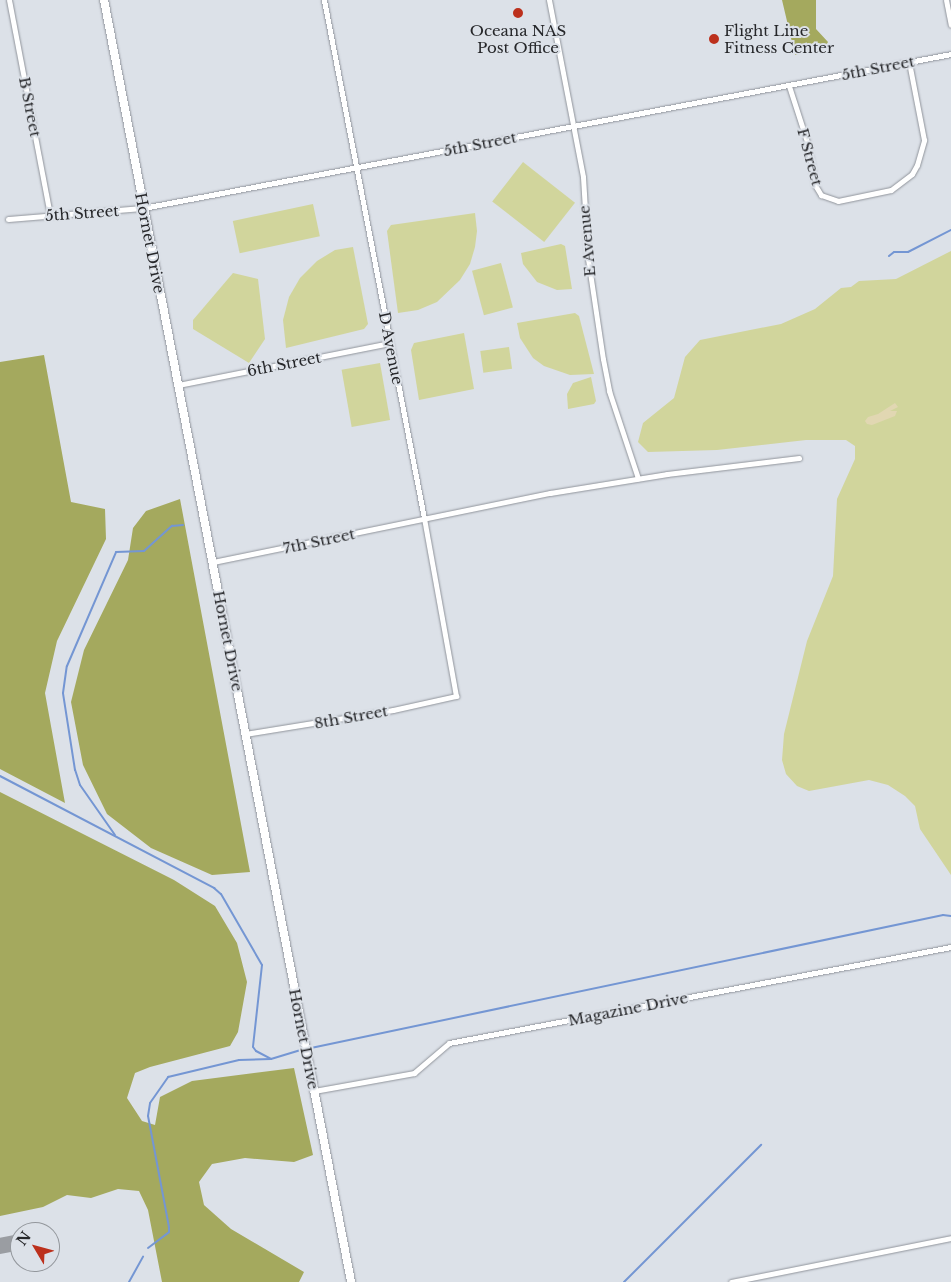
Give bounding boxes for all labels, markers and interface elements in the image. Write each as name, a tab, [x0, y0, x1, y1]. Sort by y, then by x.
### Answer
marker: Oceana NAS Post Office	[512, 7, 524, 19]
place label: Oceana NAS Post Office	[470, 21, 566, 56]
place label: Flight Line Fitness Center	[724, 21, 834, 56]
marker: Flight Line Fitness Center	[708, 33, 720, 45]
street label: 5th Street	[840, 52, 916, 84]
street label: B Street	[15, 75, 45, 139]
street label: F Street	[794, 126, 826, 188]
street label: 5th Street	[442, 128, 518, 160]
street label: Hornet Drive	[131, 191, 169, 295]
street label: 5th Street	[44, 201, 120, 225]
street label: E Avenue	[575, 204, 599, 278]
street label: D Avenue	[375, 310, 407, 386]
street label: 6th Street	[245, 348, 323, 380]
street label: 7th Street	[281, 525, 357, 557]
street label: Hornet Drive	[209, 589, 247, 693]
street label: 8th Street	[313, 702, 389, 732]
street label: Hornet Drive	[285, 987, 323, 1091]
street label: Magazine Drive	[567, 989, 689, 1029]
north arrow	[10, 1222, 60, 1272]
text: N	[13, 1228, 35, 1249]

